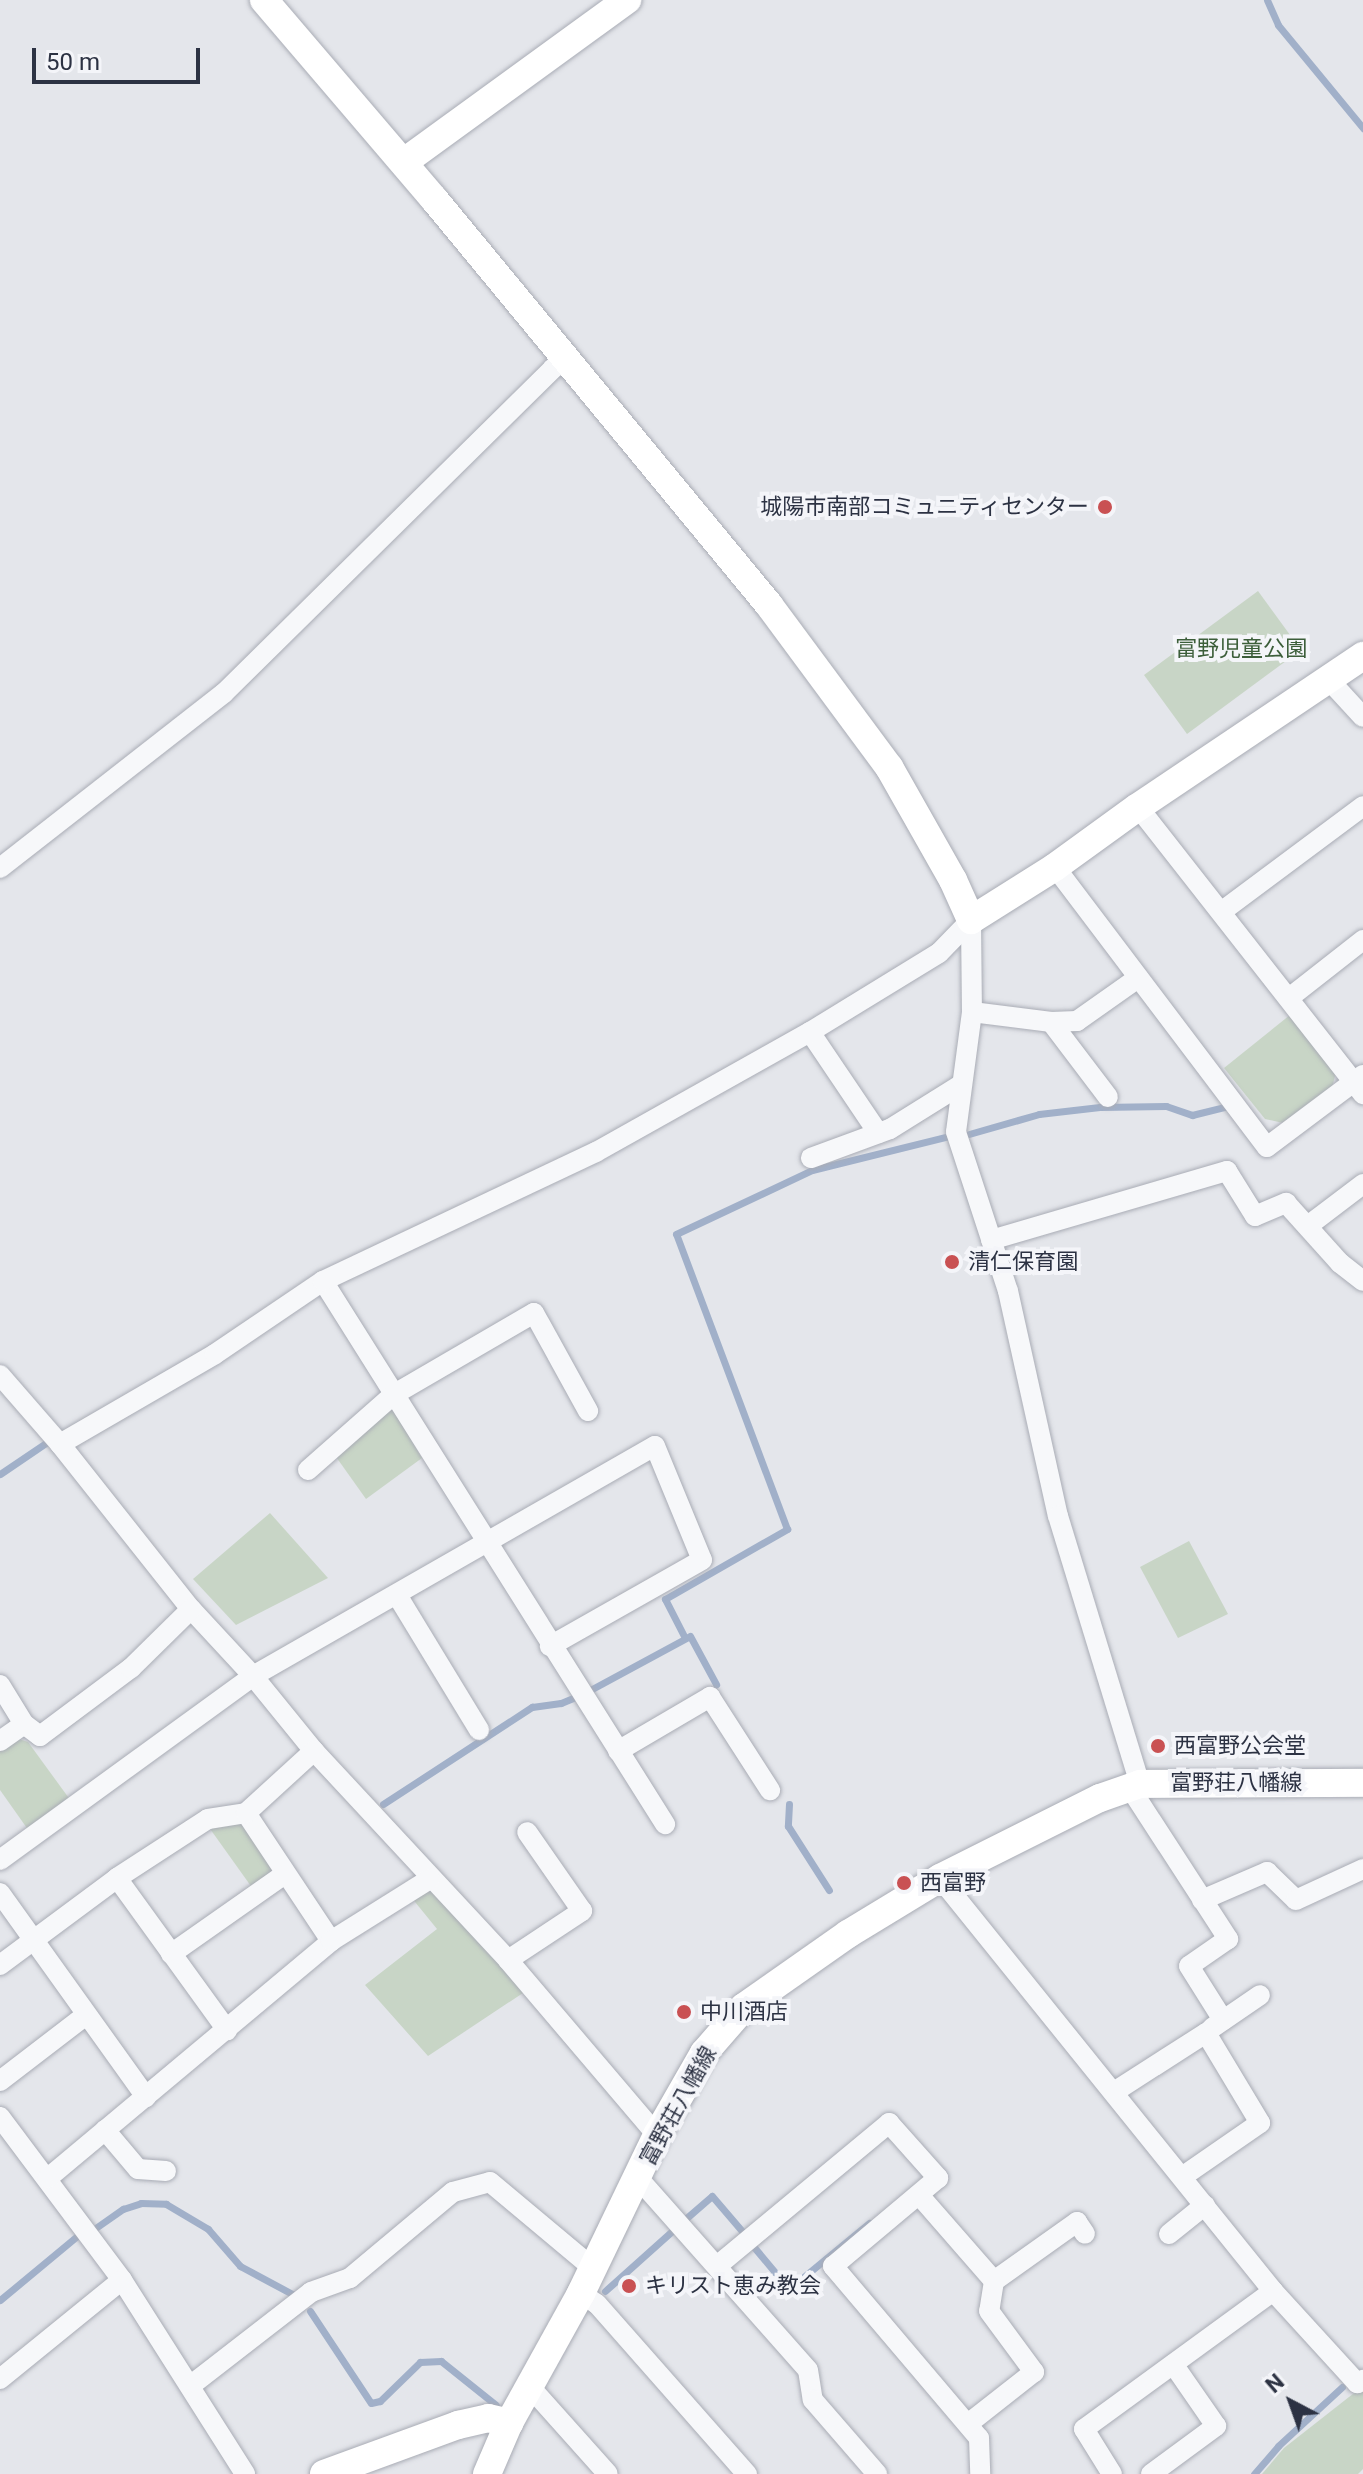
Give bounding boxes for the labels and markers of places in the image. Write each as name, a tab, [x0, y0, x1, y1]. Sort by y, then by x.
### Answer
place label: 城陽市南部コミュニティセンター	[759, 494, 1089, 520]
marker: 城陽市南部コミュニティセンター	[1096, 498, 1114, 516]
place label: 清仁保育園	[968, 1249, 1078, 1275]
marker: 清仁保育園	[943, 1253, 961, 1271]
place label: 西富野公会堂	[1174, 1733, 1306, 1759]
marker: 西富野公会堂	[1149, 1737, 1167, 1755]
place label: 西富野	[920, 1870, 986, 1896]
marker: 西富野	[895, 1874, 913, 1892]
place label: 中川酒店	[700, 1999, 788, 2025]
marker: 中川酒店	[675, 2003, 693, 2021]
place label: キリスト恵み教会	[645, 2273, 821, 2299]
marker: キリスト恵み教会	[620, 2277, 638, 2295]

